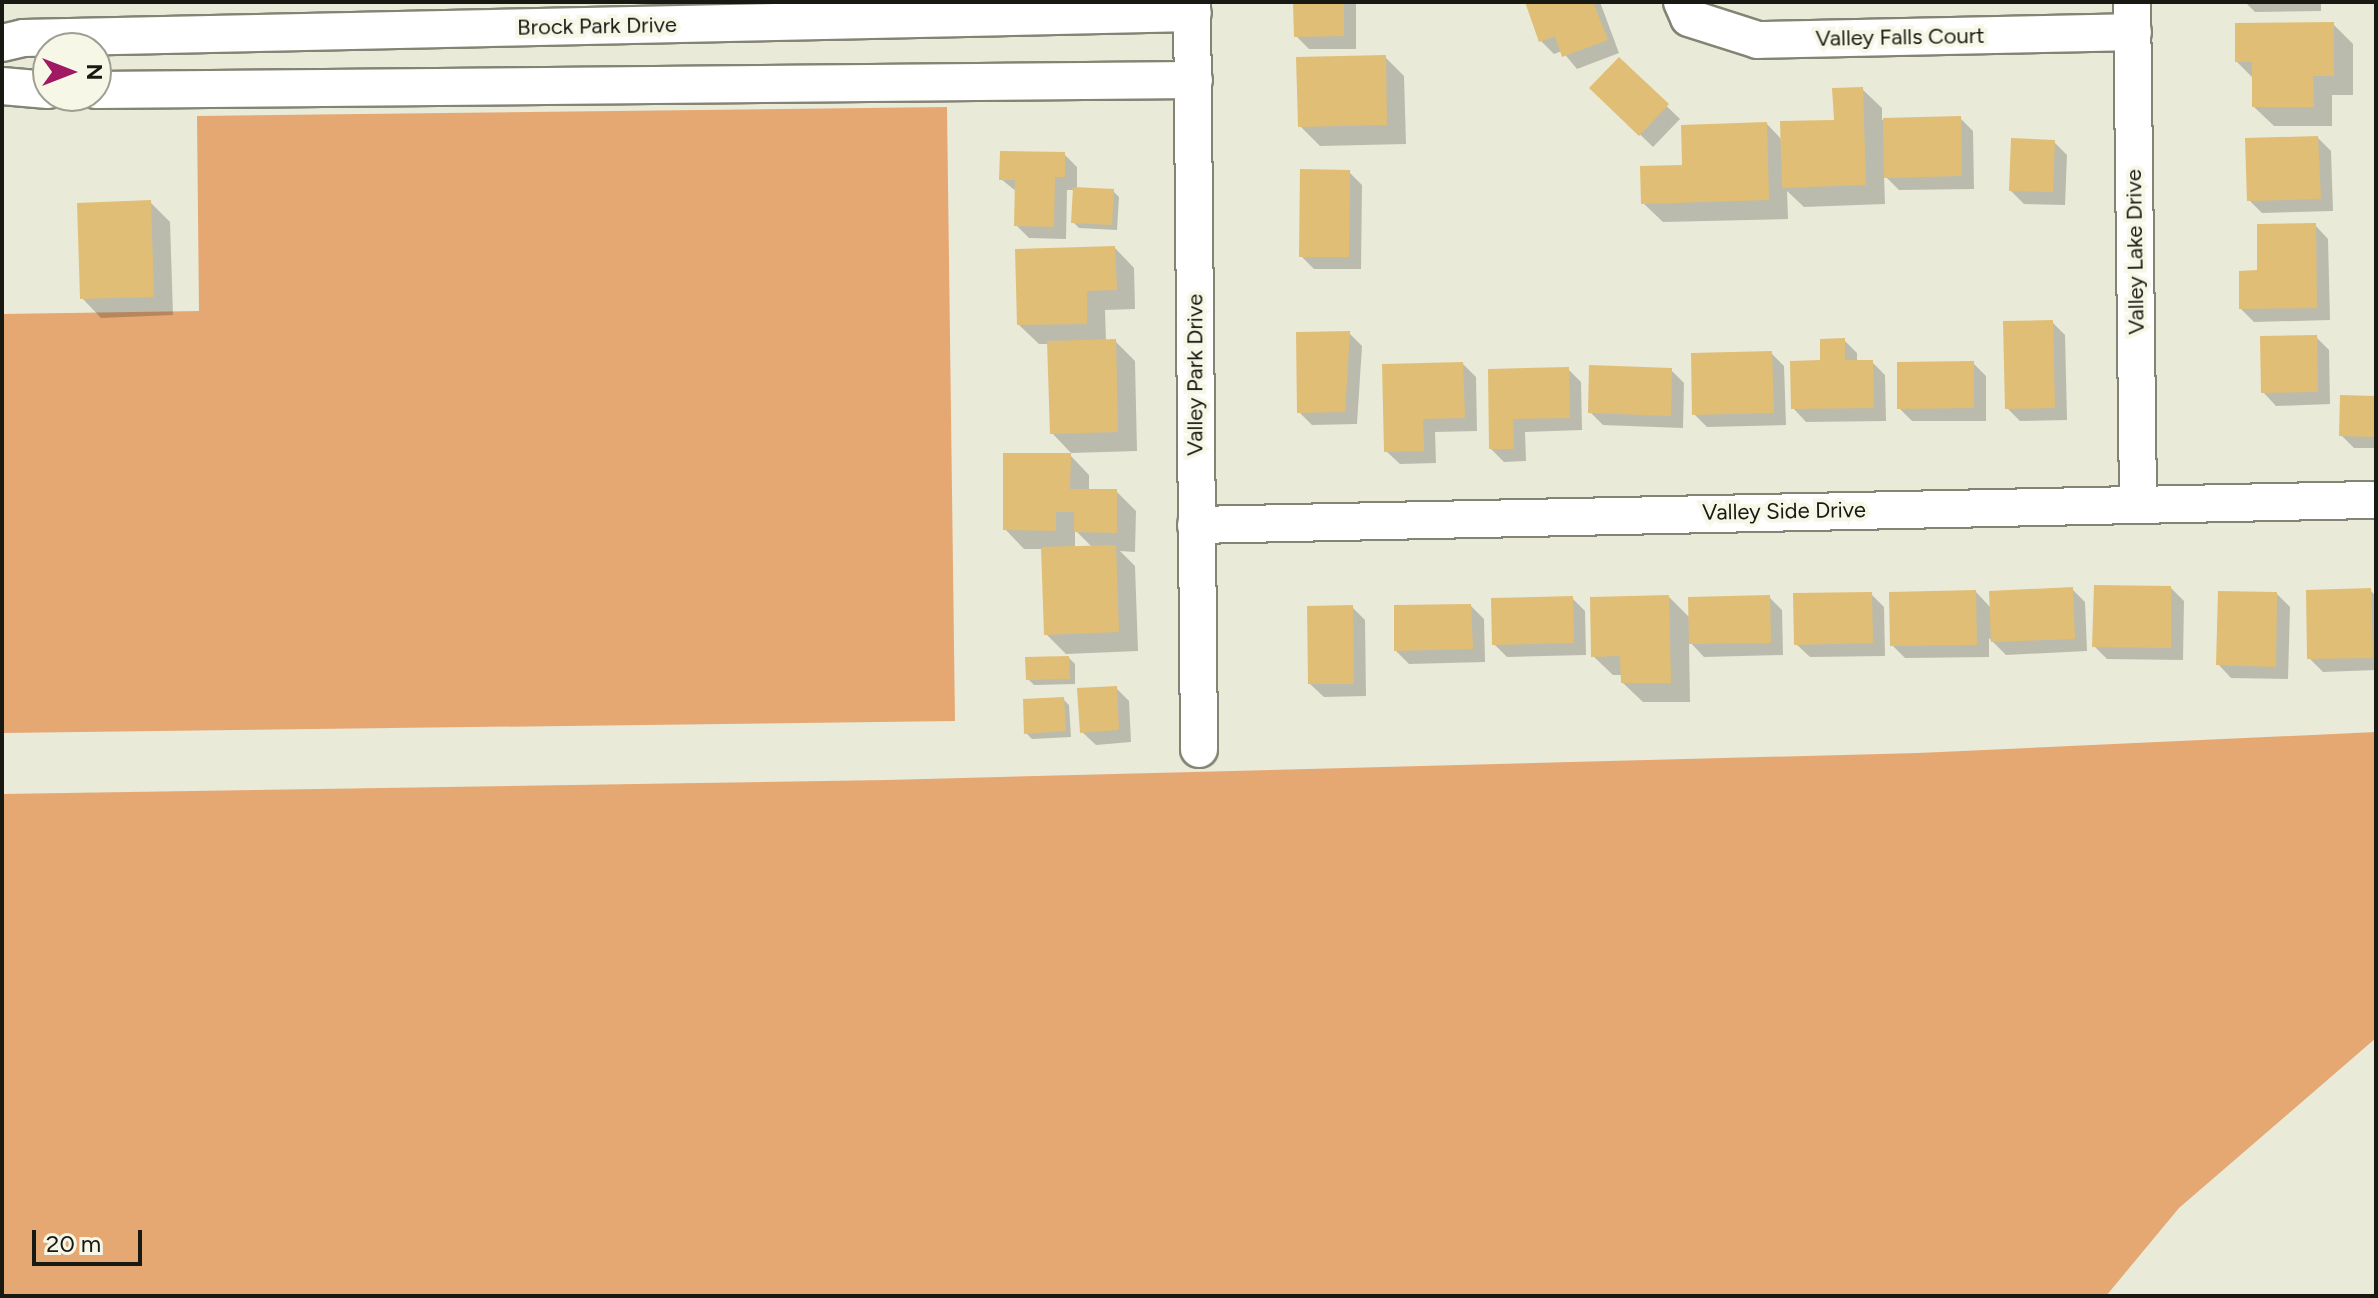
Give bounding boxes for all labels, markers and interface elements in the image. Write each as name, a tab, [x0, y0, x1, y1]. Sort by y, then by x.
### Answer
street label: Brock Park Drive	[517, 11, 677, 41]
street label: Valley Falls Court	[1815, 22, 1985, 52]
north arrow	[32, 32, 112, 112]
text: N	[81, 63, 108, 81]
street label: Valley Lake Drive	[2120, 169, 2150, 335]
street label: Valley Park Drive	[1182, 294, 1208, 456]
street label: Valley Side Drive	[1702, 496, 1866, 526]
scale bar	[36, 1214, 146, 1264]
text: 20 m	[46, 1229, 101, 1258]

